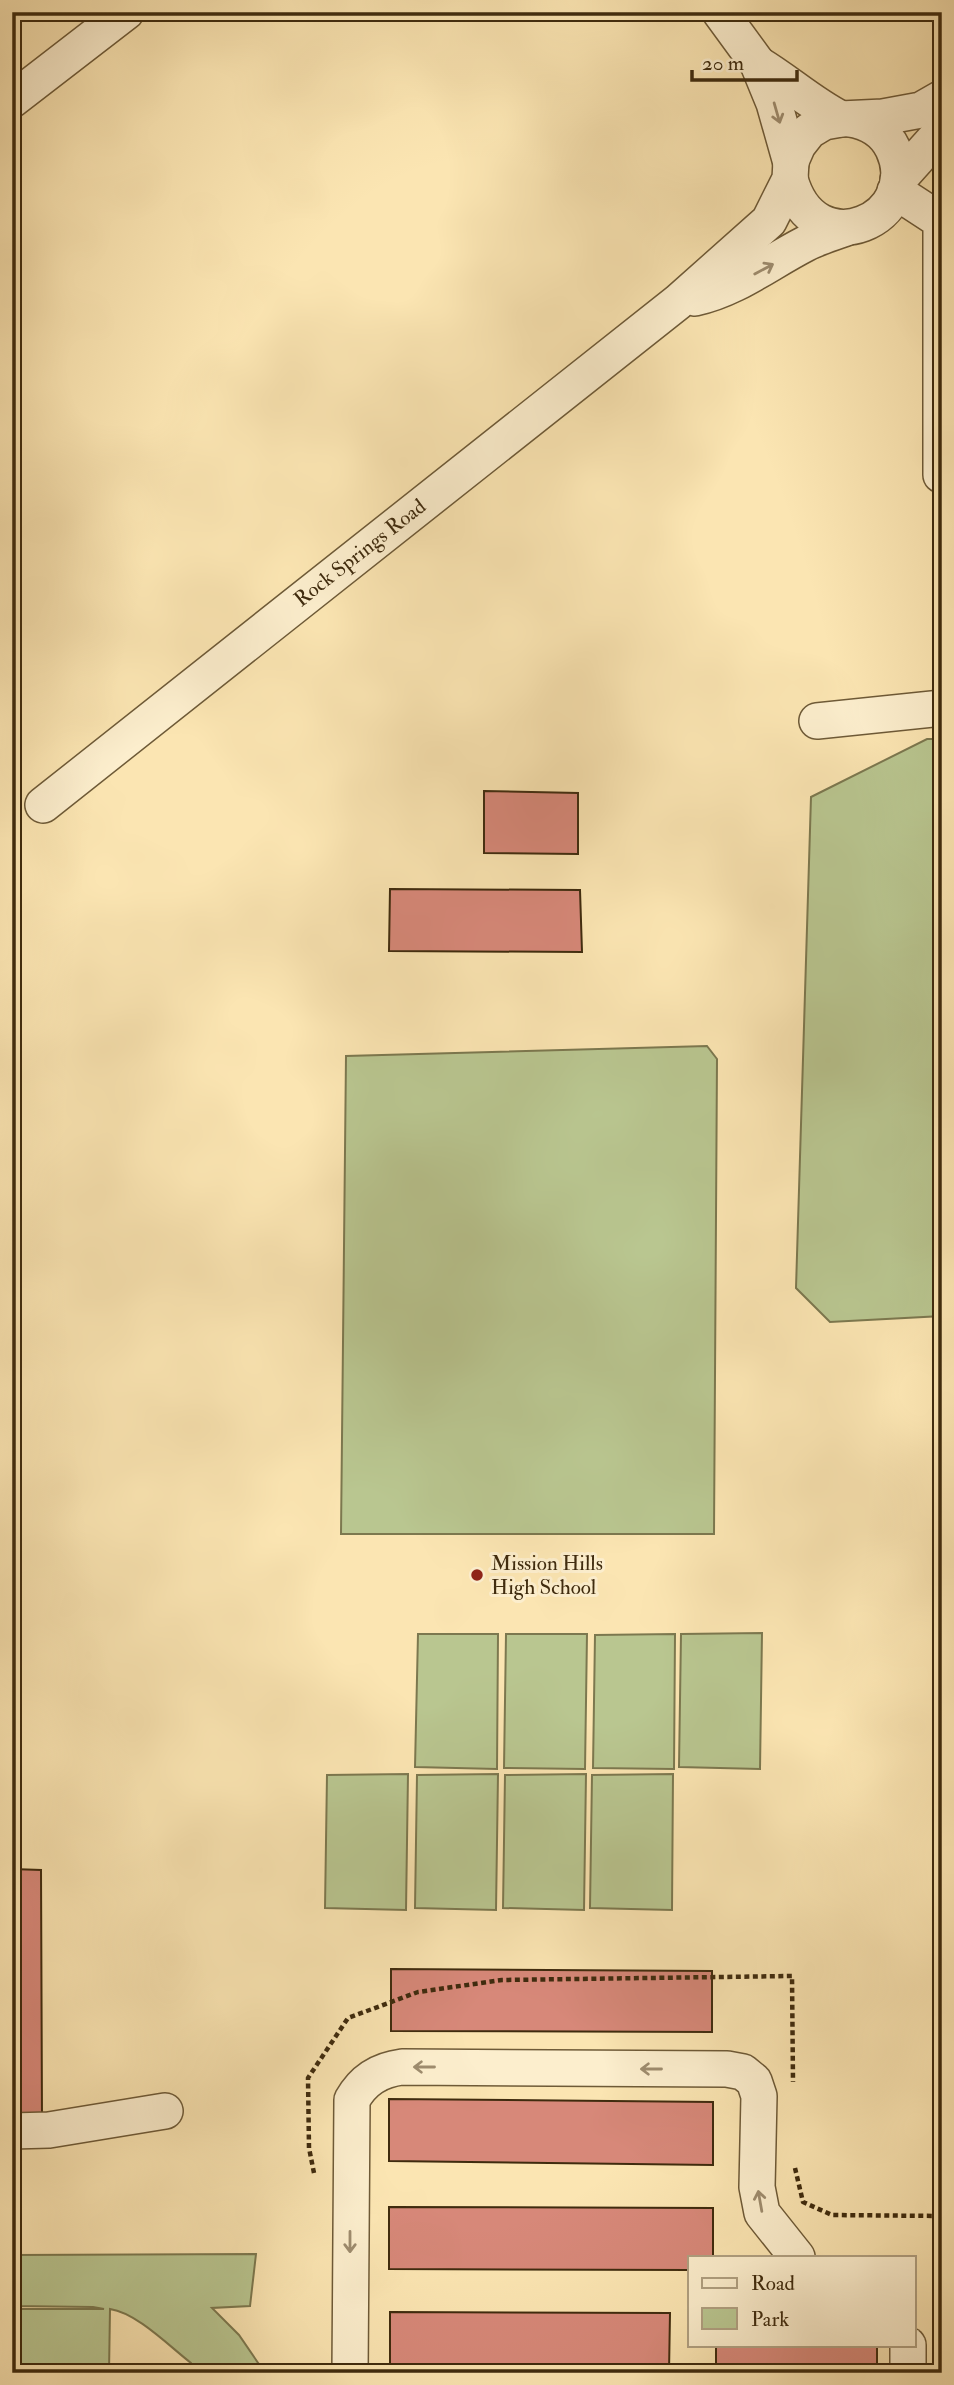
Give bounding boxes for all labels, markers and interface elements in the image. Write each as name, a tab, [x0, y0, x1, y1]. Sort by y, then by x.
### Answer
scale bar	[692, 38, 796, 82]
text: 20 m	[702, 50, 744, 77]
one-way arrow	[771, 101, 784, 123]
one-way arrow	[753, 261, 773, 275]
street label: Rock Springs Road	[289, 493, 432, 613]
place label: Mission Hills High School	[491, 1550, 603, 1601]
marker: Mission Hills High School	[469, 1567, 485, 1583]
one-way arrow	[413, 2060, 436, 2074]
one-way arrow	[640, 2062, 663, 2076]
one-way arrow	[753, 2190, 766, 2213]
one-way arrow	[343, 2231, 357, 2254]
legend	[688, 2256, 916, 2346]
text: Road	[751, 2270, 796, 2297]
text: Park	[751, 2306, 789, 2333]

